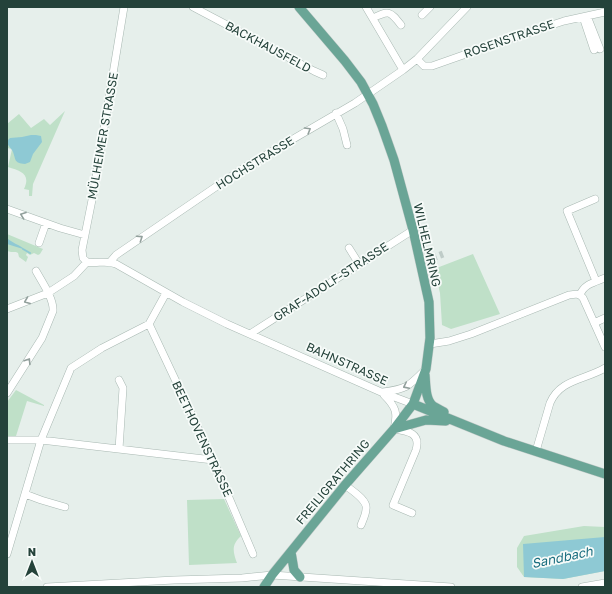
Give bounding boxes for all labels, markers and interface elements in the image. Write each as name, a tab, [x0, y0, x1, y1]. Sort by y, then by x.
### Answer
street label: ROSENSTRASSE	[462, 16, 556, 61]
street label: BACKHAUSFELD	[223, 18, 314, 75]
street label: MÜLHEIMER STRASSE	[84, 71, 121, 201]
one-way arrow	[304, 127, 311, 134]
street label: HOCHSTRASSE	[213, 133, 296, 193]
street label: WILHELMRING	[411, 202, 444, 288]
one-way arrow	[19, 211, 26, 219]
one-way arrow	[136, 236, 143, 243]
street label: GRAF-ADOLF-STRASSE	[270, 239, 391, 324]
one-way arrow	[24, 296, 32, 304]
street label: BAHNSTRASSE	[304, 339, 390, 388]
one-way arrow	[24, 358, 31, 365]
street label: BEETHOVENSTRASSE	[169, 378, 236, 499]
one-way arrow	[402, 381, 410, 389]
street label: FREILIGRATHRING	[293, 436, 373, 527]
north arrow	[12, 542, 52, 582]
water label: Sandbach	[530, 543, 595, 571]
text: N	[28, 545, 36, 558]

